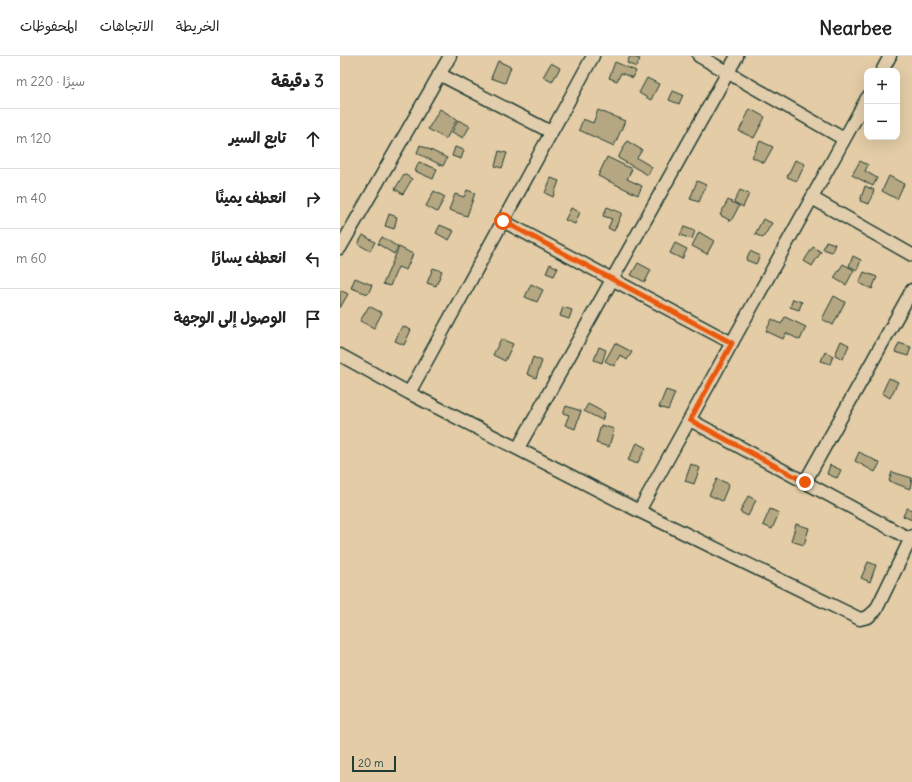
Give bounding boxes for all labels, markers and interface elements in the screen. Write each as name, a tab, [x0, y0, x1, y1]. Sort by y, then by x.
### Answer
text: Nearbee	[819, 16, 892, 40]
text: المحفوظات	[20, 17, 78, 35]
text: الاتجاهات	[100, 17, 154, 35]
text: الخريطة	[176, 17, 219, 35]
map controls	[864, 68, 900, 140]
button: +	[864, 68, 900, 104]
text: 3 دقيقة	[271, 70, 324, 92]
text: سيرًا · 220 m	[16, 73, 85, 90]
button: −	[864, 104, 900, 140]
text: تابع السير	[229, 128, 286, 147]
icon: ahead	[302, 128, 324, 150]
text: 120 m	[16, 130, 51, 147]
text: انعطف يمينًا	[215, 188, 286, 207]
icon: right	[302, 188, 324, 210]
text: 40 m	[16, 190, 47, 207]
route start	[494, 212, 512, 230]
text: انعطف يسارًا	[212, 248, 286, 267]
icon: left	[302, 248, 324, 270]
text: 60 m	[16, 250, 47, 267]
text: الوصول إلى الوجهة	[173, 308, 286, 327]
icon: arrive	[302, 308, 324, 330]
route end	[796, 473, 814, 491]
scale bar	[352, 754, 396, 773]
text: 20 m	[358, 756, 384, 770]

